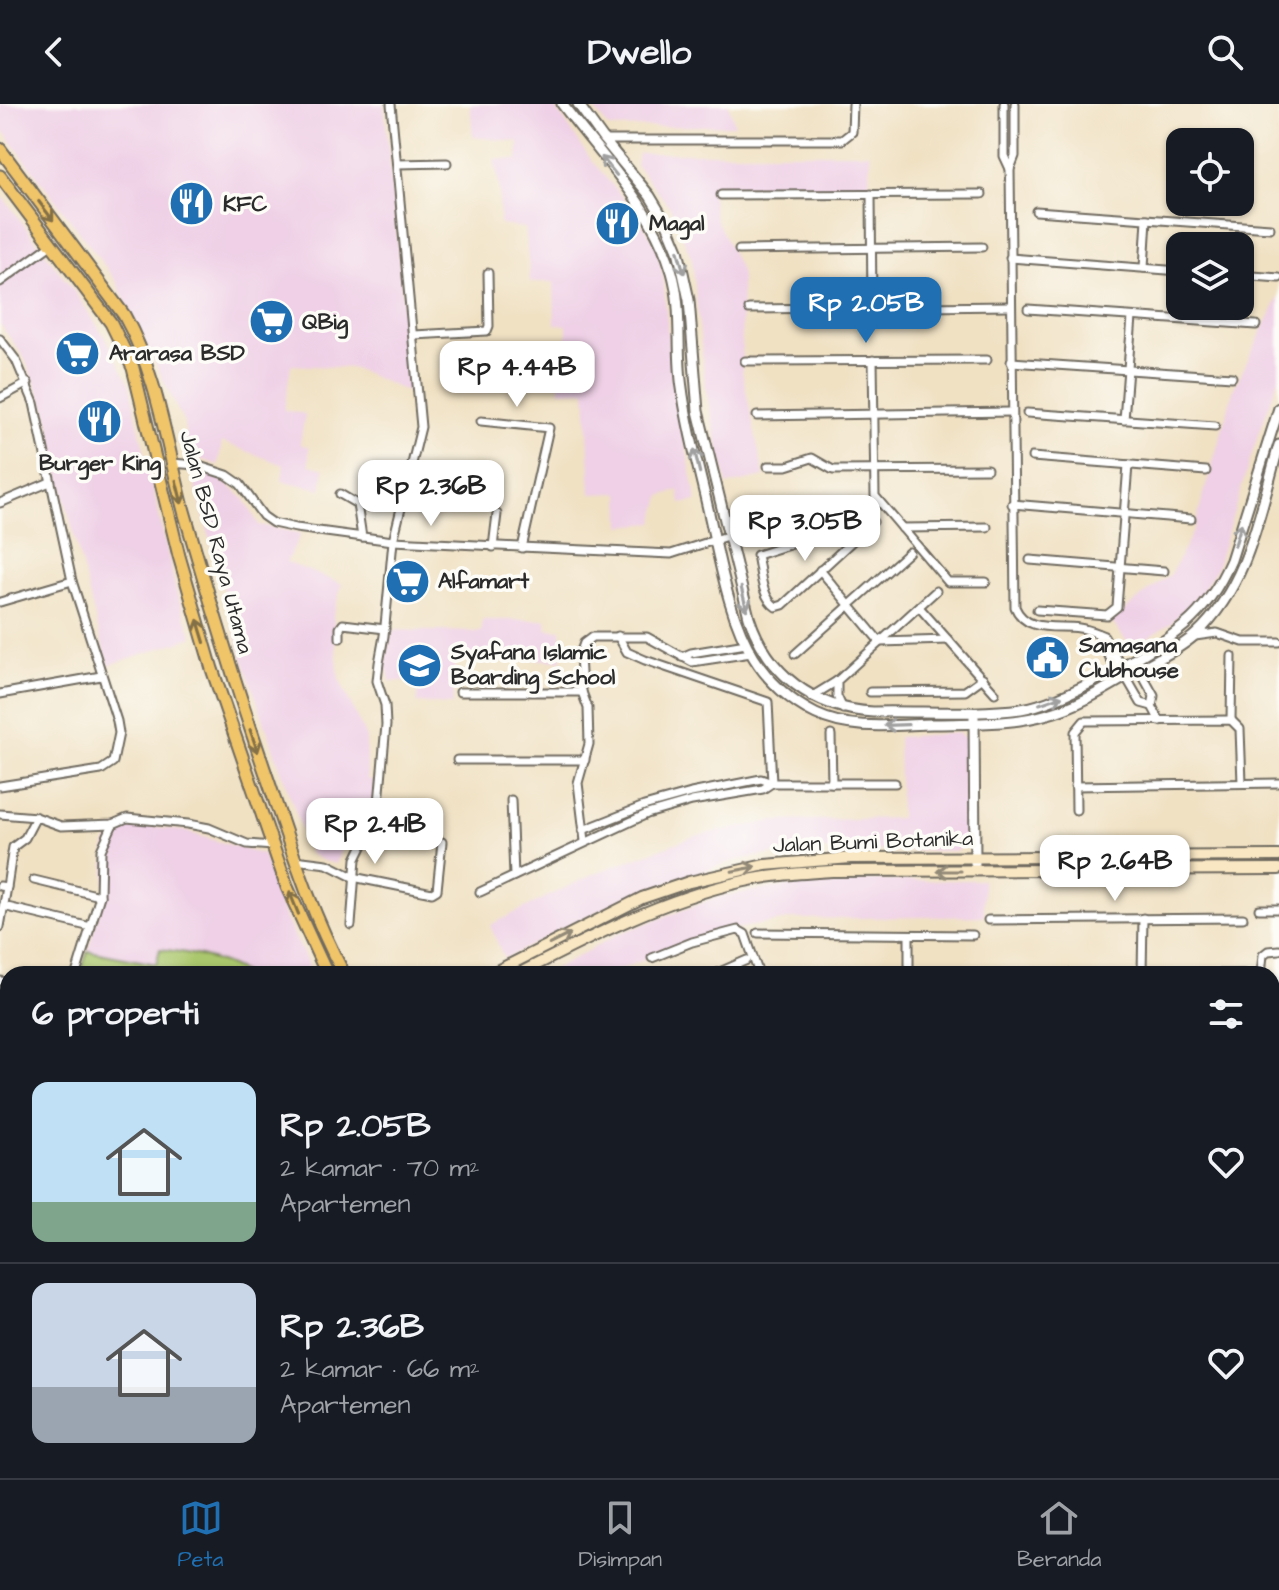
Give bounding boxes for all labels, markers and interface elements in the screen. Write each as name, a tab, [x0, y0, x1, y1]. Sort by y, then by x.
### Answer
text: Dwello	[588, 27, 691, 78]
icon: back	[32, 30, 76, 74]
icon: search	[1203, 30, 1247, 74]
map controls	[1166, 128, 1254, 320]
button: locate	[1166, 128, 1254, 216]
one-way arrow	[600, 156, 618, 177]
restaurant icon: KFC	[168, 180, 216, 228]
place label: KFC	[223, 189, 268, 220]
restaurant icon: Magal	[594, 199, 642, 247]
one-way arrow	[38, 200, 55, 222]
place label: Magal	[649, 208, 705, 240]
button: layers	[1166, 232, 1254, 320]
one-way arrow	[675, 249, 689, 274]
pin: Rp 2.05B	[783, 277, 949, 345]
text: Rp 2.05B	[808, 285, 924, 321]
supermarket icon: QBig	[247, 298, 295, 346]
place label: QBig	[302, 307, 349, 339]
supermarket icon: Ararasa BSD	[54, 329, 102, 377]
place label: Ararasa BSD	[109, 338, 246, 369]
pin: Rp 4.44B	[434, 341, 600, 409]
text: Rp 4.44B	[458, 349, 576, 385]
restaurant icon: Burger King	[76, 398, 124, 446]
street label: Jalan BSD Raya Utama	[170, 427, 261, 657]
place label: Burger King	[39, 448, 162, 480]
one-way arrow	[689, 449, 704, 475]
pin: Rp 2.36B	[348, 460, 514, 528]
text: Rp 2.36B	[376, 468, 486, 504]
one-way arrow	[173, 479, 188, 504]
pin: Rp 3.05B	[722, 495, 888, 563]
text: Rp 3.05B	[748, 503, 862, 539]
one-way arrow	[1231, 523, 1246, 549]
supermarket icon: Alfamart	[383, 557, 431, 605]
place label: Alfamart	[438, 566, 530, 597]
one-way arrow	[738, 585, 753, 611]
one-way arrow	[193, 618, 208, 644]
place label: Samasana Clubhouse	[1078, 630, 1179, 686]
public building icon: Samasana Clubhouse	[1024, 634, 1072, 682]
place label: Syafana Islamic Boarding School	[450, 637, 616, 694]
school or university icon: Syafana Islamic Boarding School	[396, 641, 444, 689]
one-way arrow	[1038, 692, 1063, 707]
one-way arrow	[883, 717, 910, 732]
one-way arrow	[248, 728, 263, 753]
pin: Rp 2.41B	[292, 798, 458, 866]
text: Rp 2.41B	[324, 806, 426, 842]
street label: Jalan Bumi Botanika	[772, 823, 974, 861]
pin: Rp 2.64B	[1032, 835, 1198, 903]
text: Rp 2.64B	[1058, 843, 1172, 879]
one-way arrow	[731, 861, 756, 876]
one-way arrow	[936, 863, 963, 879]
one-way arrow	[285, 891, 300, 916]
one-way arrow	[548, 931, 572, 946]
text: 6 properti	[32, 990, 199, 1038]
icon: filters	[1204, 992, 1248, 1036]
text: Rp 2.05B	[280, 1102, 431, 1150]
icon: home	[96, 1114, 192, 1210]
icon: heart	[1204, 1140, 1248, 1184]
text: 2 kamar · 70 m²	[280, 1150, 480, 1186]
text: Apartemen	[280, 1186, 411, 1222]
text: Rp 2.36B	[280, 1303, 424, 1351]
icon: home	[96, 1315, 192, 1411]
icon: heart	[1204, 1341, 1248, 1385]
text: 2 kamar · 66 m²	[280, 1351, 480, 1387]
text: Apartemen	[280, 1387, 411, 1423]
tab: Peta	[178, 1496, 224, 1575]
tab: Disimpan	[579, 1496, 662, 1575]
tab: Beranda	[1017, 1496, 1101, 1575]

